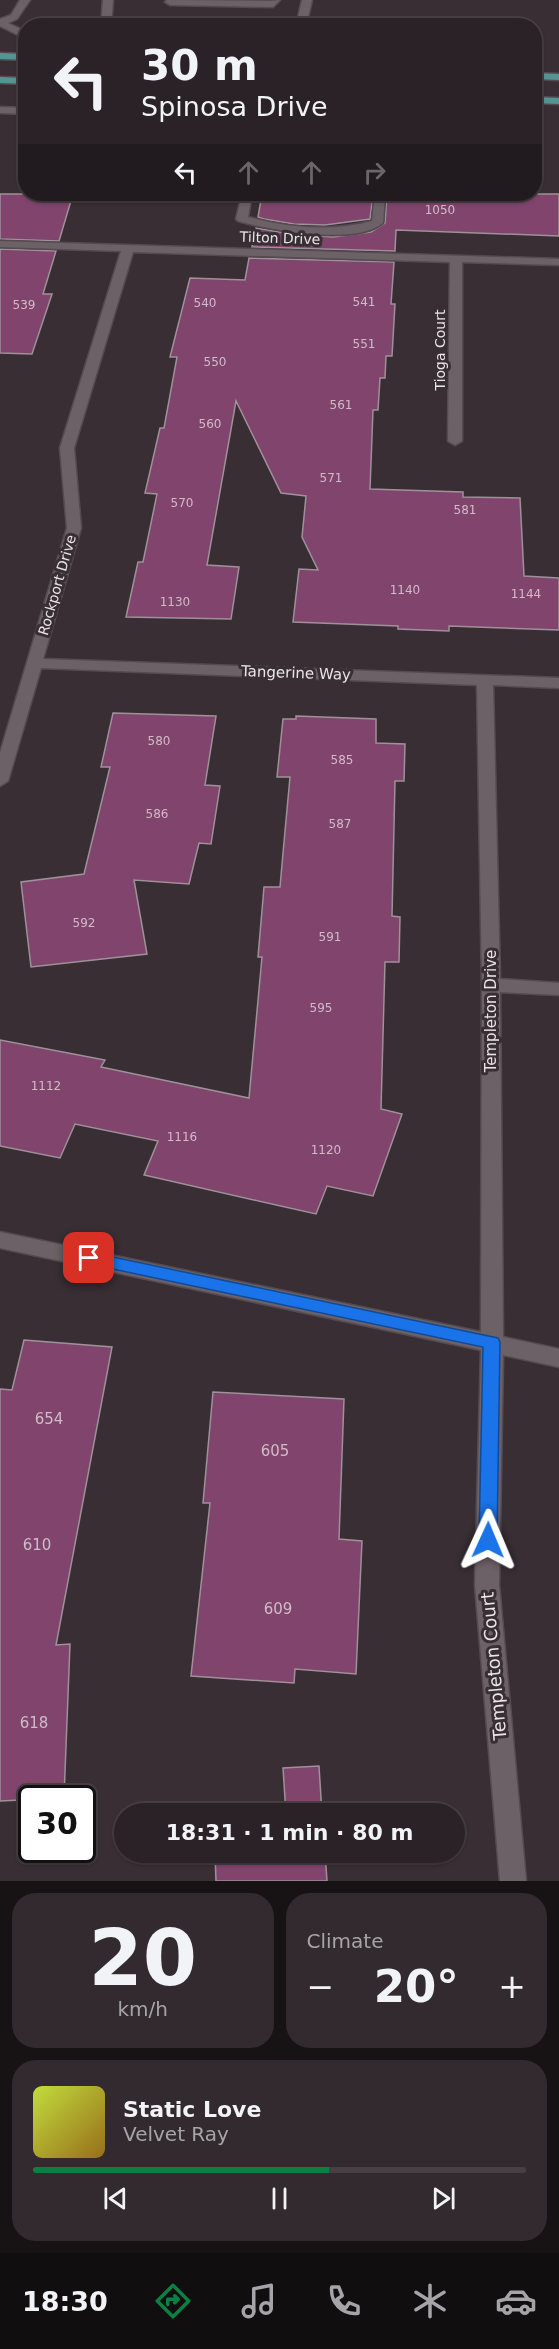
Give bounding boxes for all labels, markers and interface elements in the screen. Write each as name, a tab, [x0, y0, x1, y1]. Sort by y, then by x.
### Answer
text: 30 m	[141, 41, 258, 90]
icon: left	[42, 42, 120, 120]
text: Spinosa Drive	[141, 91, 328, 122]
icon: left	[169, 156, 202, 189]
icon: ahead	[232, 156, 265, 189]
icon: ahead	[295, 156, 328, 189]
icon: right	[358, 156, 391, 189]
house number: 1050	[425, 203, 455, 217]
street label: Tilton Drive	[238, 229, 321, 247]
house number: 541	[353, 295, 375, 309]
house number: 540	[194, 296, 216, 310]
house number: 539	[13, 298, 35, 312]
street label: Tioga Court	[432, 309, 448, 391]
house number: 551	[353, 337, 375, 351]
house number: 550	[204, 355, 226, 369]
house number: 561	[330, 398, 352, 412]
house number: 560	[199, 417, 221, 431]
house number: 571	[320, 471, 342, 485]
house number: 570	[171, 496, 193, 510]
house number: 581	[454, 503, 476, 517]
street label: Rockport Drive	[35, 533, 79, 637]
house number: 1140	[390, 583, 420, 597]
house number: 1144	[511, 587, 541, 601]
house number: 1130	[160, 595, 190, 609]
street label: Tangerine Way	[240, 662, 351, 684]
house number: 580	[148, 734, 170, 748]
house number: 585	[331, 753, 353, 767]
house number: 586	[146, 807, 168, 821]
house number: 587	[329, 817, 351, 831]
house number: 592	[73, 916, 95, 930]
house number: 591	[319, 930, 341, 944]
street label: Templeton Drive	[482, 950, 500, 1073]
house number: 595	[310, 1001, 332, 1015]
house number: 1112	[31, 1079, 61, 1093]
house number: 1116	[167, 1130, 197, 1144]
house number: 1120	[311, 1143, 341, 1157]
pin	[63, 1232, 114, 1283]
icon: arrive	[72, 1241, 105, 1274]
house number: 654	[35, 1410, 63, 1428]
house number: 605	[261, 1442, 289, 1460]
position arrow	[456, 1508, 520, 1572]
house number: 610	[23, 1536, 51, 1554]
street label: Templeton Court	[477, 1591, 511, 1742]
house number: 609	[264, 1600, 292, 1618]
house number: 618	[20, 1714, 48, 1732]
speed limit sign: 30	[18, 1785, 96, 1863]
text: 18:31 · 1 min · 80 m	[166, 1820, 413, 1845]
text: 20	[88, 1913, 197, 2003]
text: Climate	[307, 1929, 383, 1953]
text: 20°	[374, 1960, 459, 2013]
text: −	[307, 1967, 334, 2006]
text: +	[498, 1967, 526, 2006]
text: km/h	[118, 1997, 168, 2021]
text: Static Love	[123, 2097, 261, 2122]
text: Velvet Ray	[123, 2122, 229, 2146]
icon: previous	[99, 2182, 132, 2215]
icon: pause	[263, 2182, 296, 2215]
icon: next	[427, 2182, 460, 2215]
icon: directions	[152, 2280, 194, 2322]
icon: music	[238, 2280, 280, 2322]
icon: phone	[323, 2280, 365, 2322]
icon: climate	[409, 2280, 451, 2322]
icon: car	[495, 2280, 537, 2322]
text: 18:30	[22, 2286, 108, 2317]

